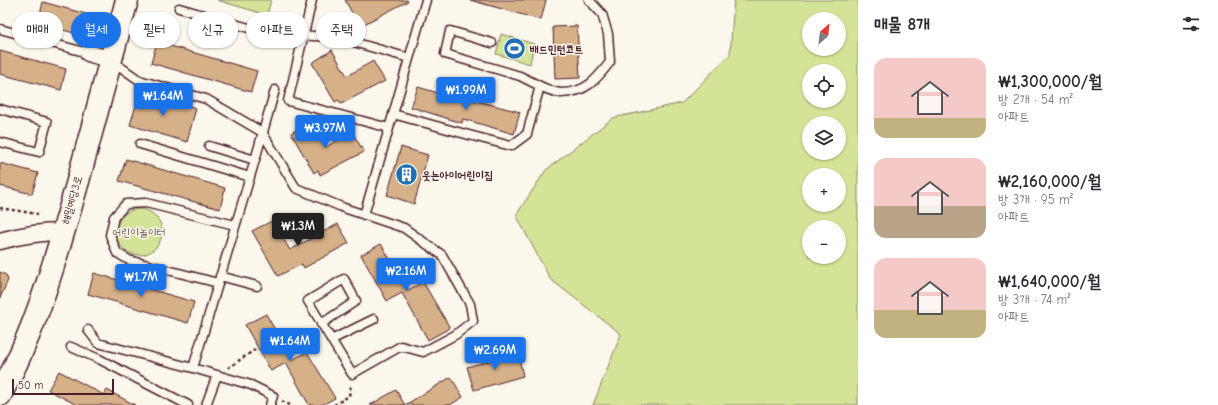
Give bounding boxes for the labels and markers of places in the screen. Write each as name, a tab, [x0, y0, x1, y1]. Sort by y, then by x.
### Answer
sports icon: 배드민턴코트	[502, 36, 528, 62]
place label: 배드민턴코트	[529, 43, 583, 56]
pin: ₩1.99M	[433, 77, 499, 111]
pin: ₩1.64M	[130, 83, 196, 117]
pin: ₩3.97M	[292, 115, 358, 149]
building icon: 웃는아이어린이집	[394, 162, 420, 188]
place label: 웃는아이어린이집	[422, 169, 493, 182]
pin: ₩1.3M	[270, 213, 326, 247]
pin: ₩2.16M	[373, 258, 439, 292]
pin: ₩1.7M	[113, 264, 169, 298]
pin: ₩1.64M	[257, 328, 323, 362]
pin: ₩2.69M	[462, 337, 528, 371]

